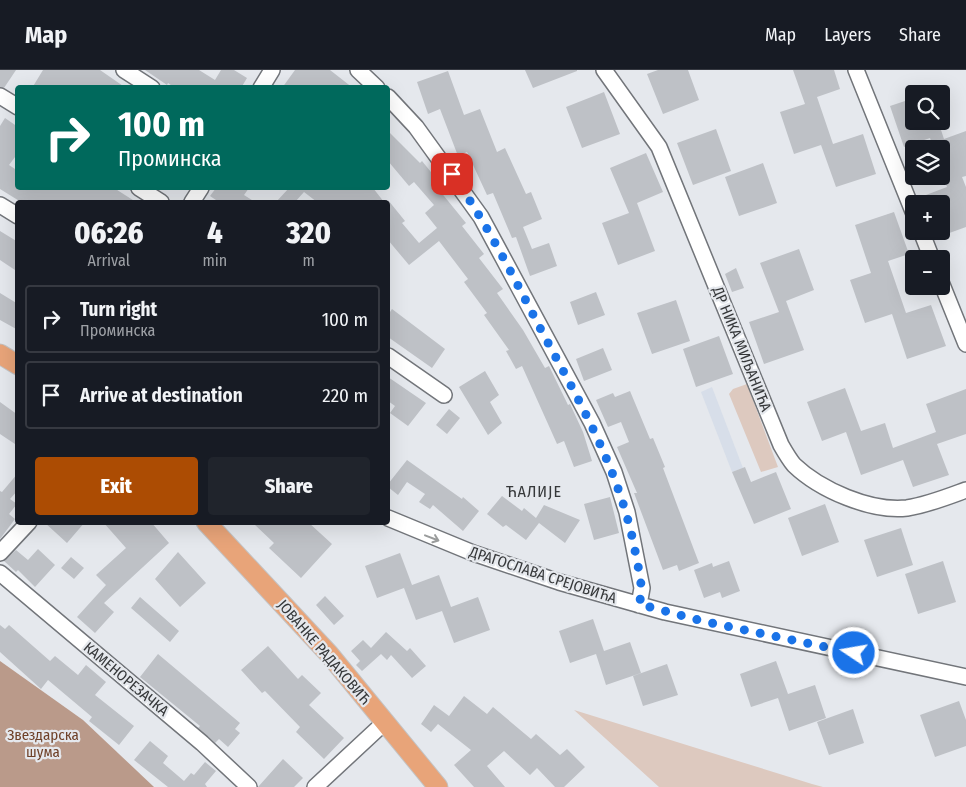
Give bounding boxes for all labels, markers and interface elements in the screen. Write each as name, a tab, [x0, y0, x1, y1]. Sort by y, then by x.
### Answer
text: Map	[25, 21, 67, 49]
text: Map	[765, 24, 796, 46]
text: Layers	[824, 24, 871, 46]
text: Share	[899, 24, 941, 46]
map controls	[905, 85, 950, 295]
button: search	[905, 85, 950, 130]
text: 100 m	[118, 103, 205, 145]
icon: right	[35, 105, 100, 170]
button: layers	[905, 140, 950, 185]
text: Проминска	[118, 145, 222, 172]
pin	[431, 153, 473, 195]
icon: arrive	[438, 160, 466, 188]
button: +	[905, 195, 950, 240]
text: 06:26	[74, 215, 144, 251]
text: 4	[207, 215, 223, 251]
text: 320	[286, 215, 331, 251]
button: −	[905, 250, 950, 295]
text: Arrival	[88, 251, 130, 270]
text: min	[202, 251, 227, 270]
text: m	[302, 251, 315, 270]
street label: ДР НИКА МИЉАНИЋА	[708, 283, 775, 414]
text: Turn right	[80, 298, 157, 321]
icon: right	[37, 305, 65, 333]
text: 100 m	[322, 308, 368, 331]
text: Проминска	[80, 321, 155, 340]
icon: arrive	[37, 381, 65, 409]
text: Arrive at destination	[80, 384, 243, 407]
text: 220 m	[322, 384, 368, 407]
button: Exit	[35, 457, 198, 515]
button: Share	[208, 457, 370, 515]
district label: ЋАЛИЈЕ	[506, 482, 562, 501]
one-way arrow	[424, 534, 439, 543]
street label: ДРАГОСЛАВА СРЕЈОВИЋА	[466, 542, 619, 607]
street label: ЈОВАНКЕ РАДАКОВИЋ	[274, 596, 374, 708]
position arrow	[827, 626, 879, 678]
street label: КАМЕНОРЕЗАЧКА	[80, 638, 172, 720]
park label: Звездарска шума	[7, 726, 79, 761]

